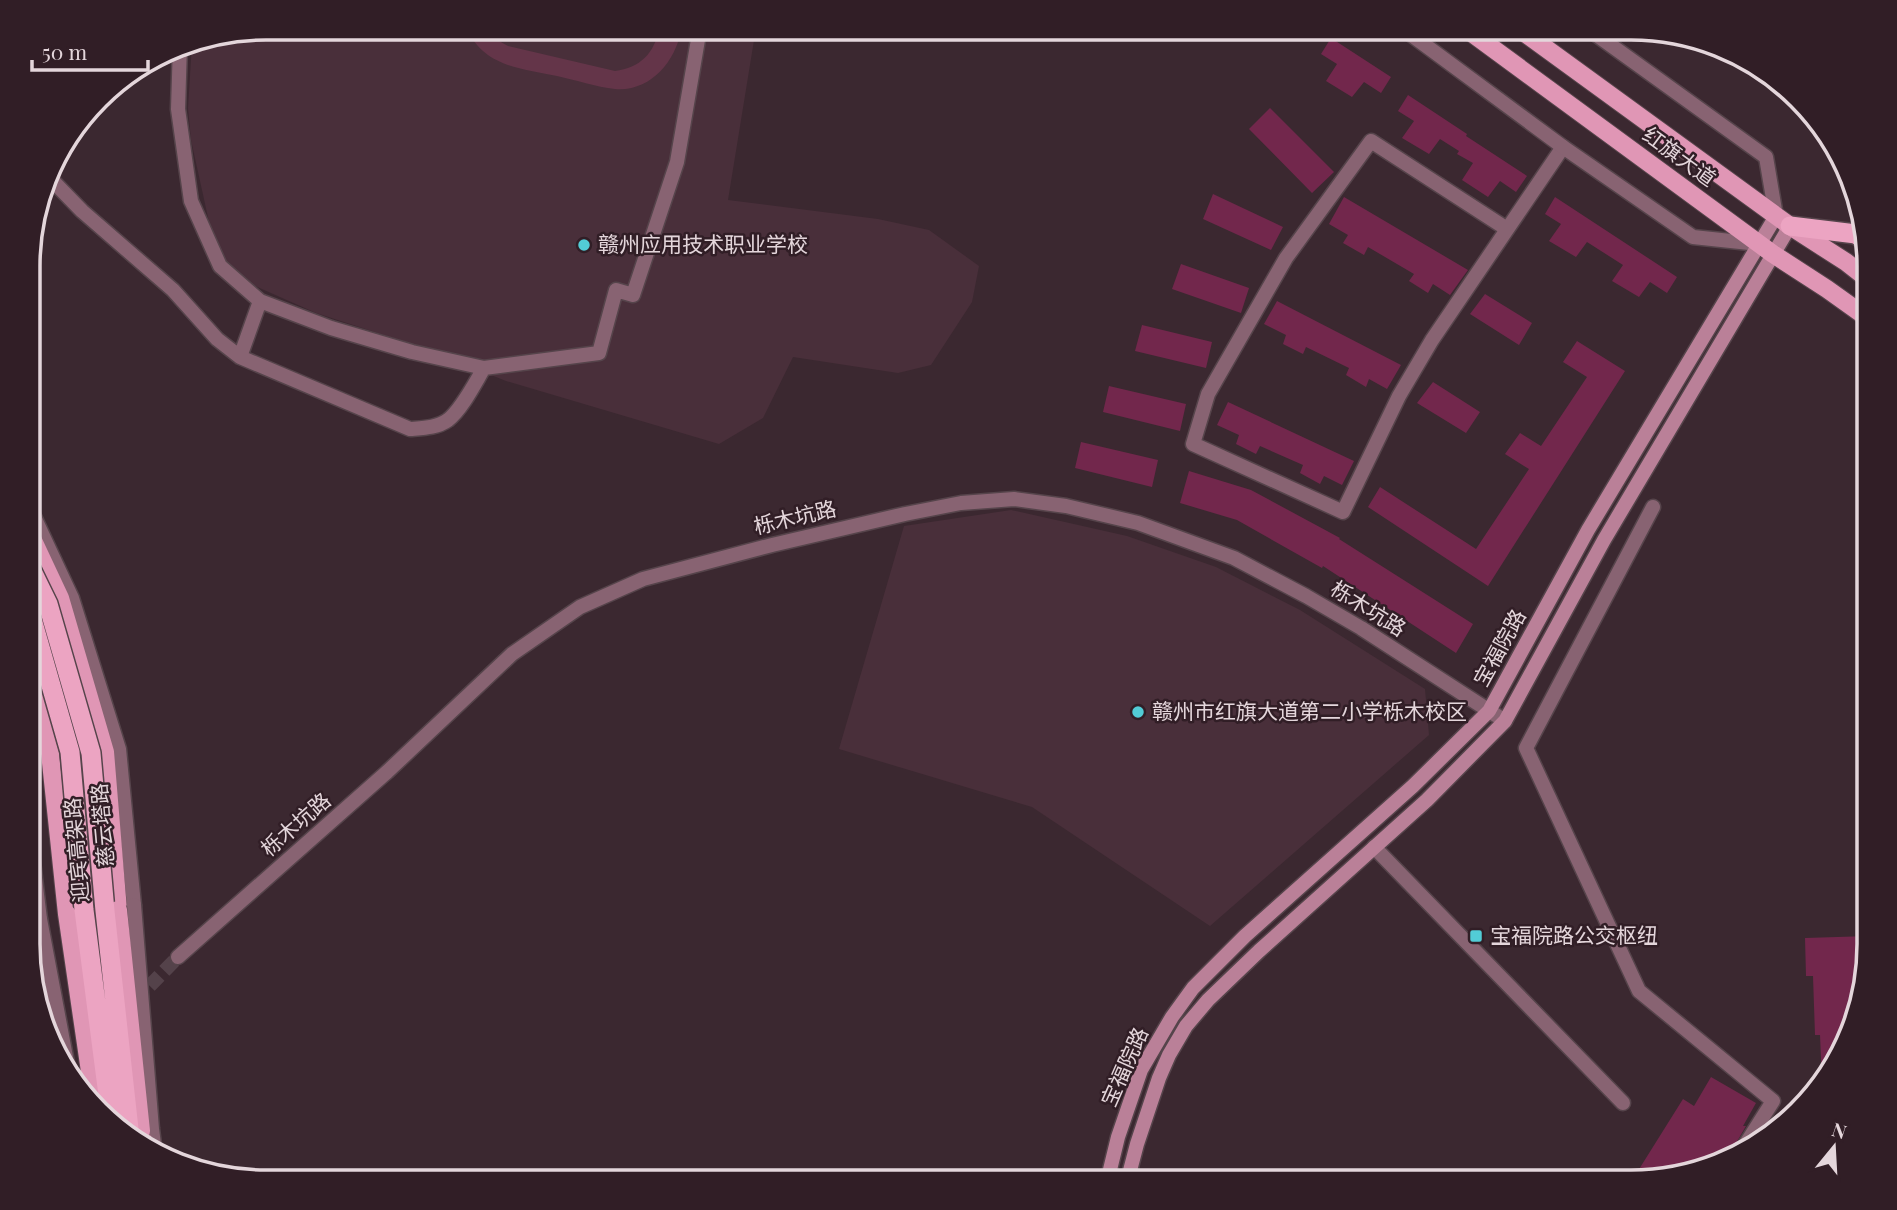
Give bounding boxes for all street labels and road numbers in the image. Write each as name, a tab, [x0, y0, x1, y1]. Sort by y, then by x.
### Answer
street label: 红旗大道	[1638, 119, 1722, 191]
street label: 栎木坑路	[750, 493, 839, 539]
street label: 栎木坑路	[1326, 573, 1412, 641]
street label: 宝福院路	[1466, 604, 1531, 691]
street label: 慈云塔路	[83, 782, 119, 868]
street label: 栎木坑路	[254, 785, 336, 862]
street label: 迎宾高架路	[56, 797, 94, 904]
street label: 宝福院路	[1093, 1022, 1153, 1110]

